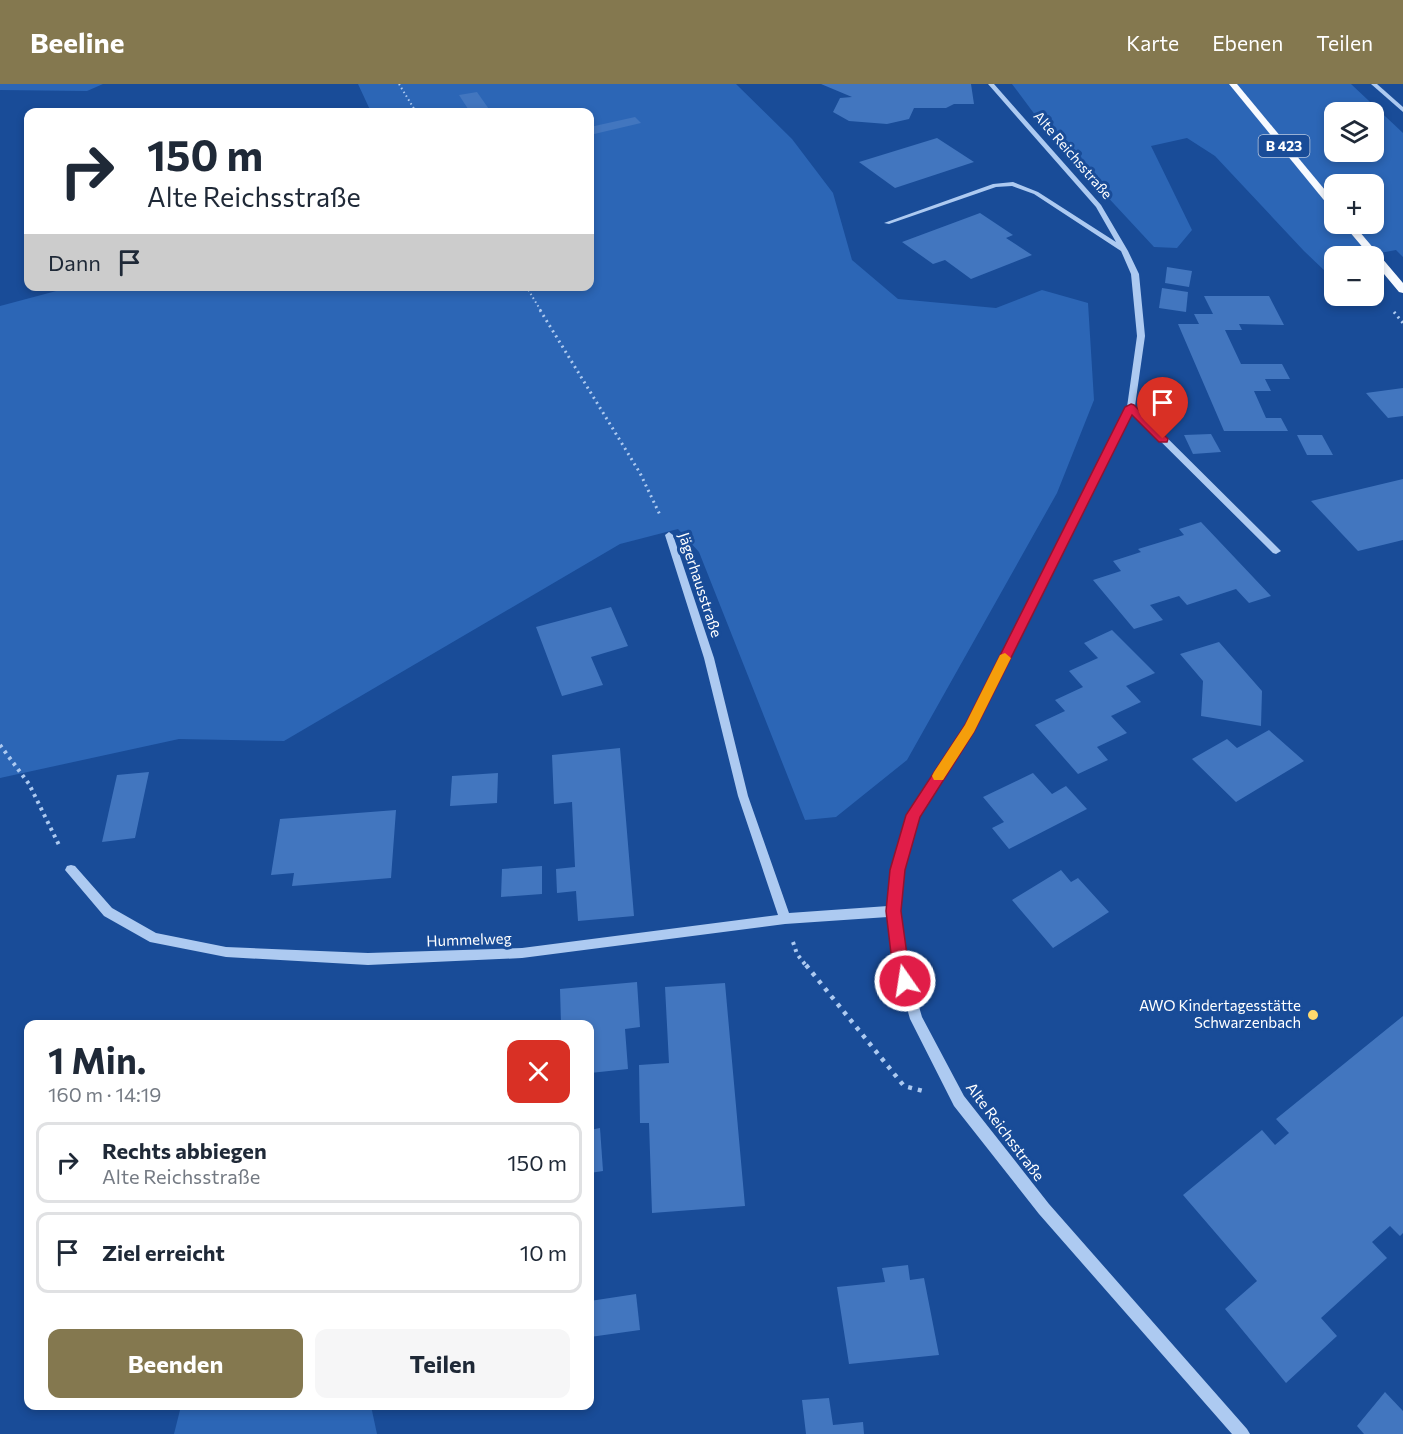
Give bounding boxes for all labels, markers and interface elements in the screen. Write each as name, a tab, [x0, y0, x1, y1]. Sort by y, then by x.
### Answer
text: Beeline	[30, 25, 124, 59]
text: Karte	[1126, 30, 1179, 55]
text: Ebenen	[1212, 30, 1283, 55]
text: Teilen	[1316, 30, 1373, 55]
map controls	[1324, 102, 1384, 306]
button: layers	[1324, 102, 1384, 162]
street label: Alte Reichsstraße	[1031, 107, 1116, 202]
text: 150 m	[147, 128, 263, 180]
icon: right	[48, 132, 126, 210]
road number: B 423	[1258, 135, 1310, 157]
button: +	[1324, 174, 1384, 234]
text: Alte Reichsstraße	[147, 180, 361, 213]
icon: arrive	[113, 246, 146, 279]
button: −	[1324, 246, 1384, 306]
text: Dann	[48, 249, 101, 276]
pin	[1137, 377, 1188, 439]
icon: arrive	[1146, 386, 1179, 419]
street label: Jägerhausstraße	[676, 530, 726, 640]
street label: Hummelweg	[426, 929, 512, 949]
position arrow	[873, 949, 937, 1013]
place label: AWO Kindertagesstätte Schwarzenbach	[1139, 996, 1301, 1031]
marker: AWO Kindertagesstätte Schwarzenbach	[1306, 1008, 1320, 1022]
text: 1 Min.	[48, 1037, 146, 1081]
button: close	[507, 1040, 570, 1103]
street label: Alte Reichsstraße	[963, 1079, 1049, 1184]
text: 160 m · 14:19	[48, 1082, 161, 1106]
text: Rechts abbiegen	[102, 1137, 267, 1164]
icon: right	[51, 1146, 84, 1179]
text: 150 m	[507, 1149, 567, 1176]
text: Alte Reichsstraße	[102, 1164, 260, 1188]
icon: arrive	[51, 1236, 84, 1269]
text: Ziel erreicht	[102, 1239, 225, 1266]
text: 10 m	[520, 1239, 567, 1266]
button: Beenden	[48, 1329, 303, 1398]
button: Teilen	[315, 1329, 570, 1398]

